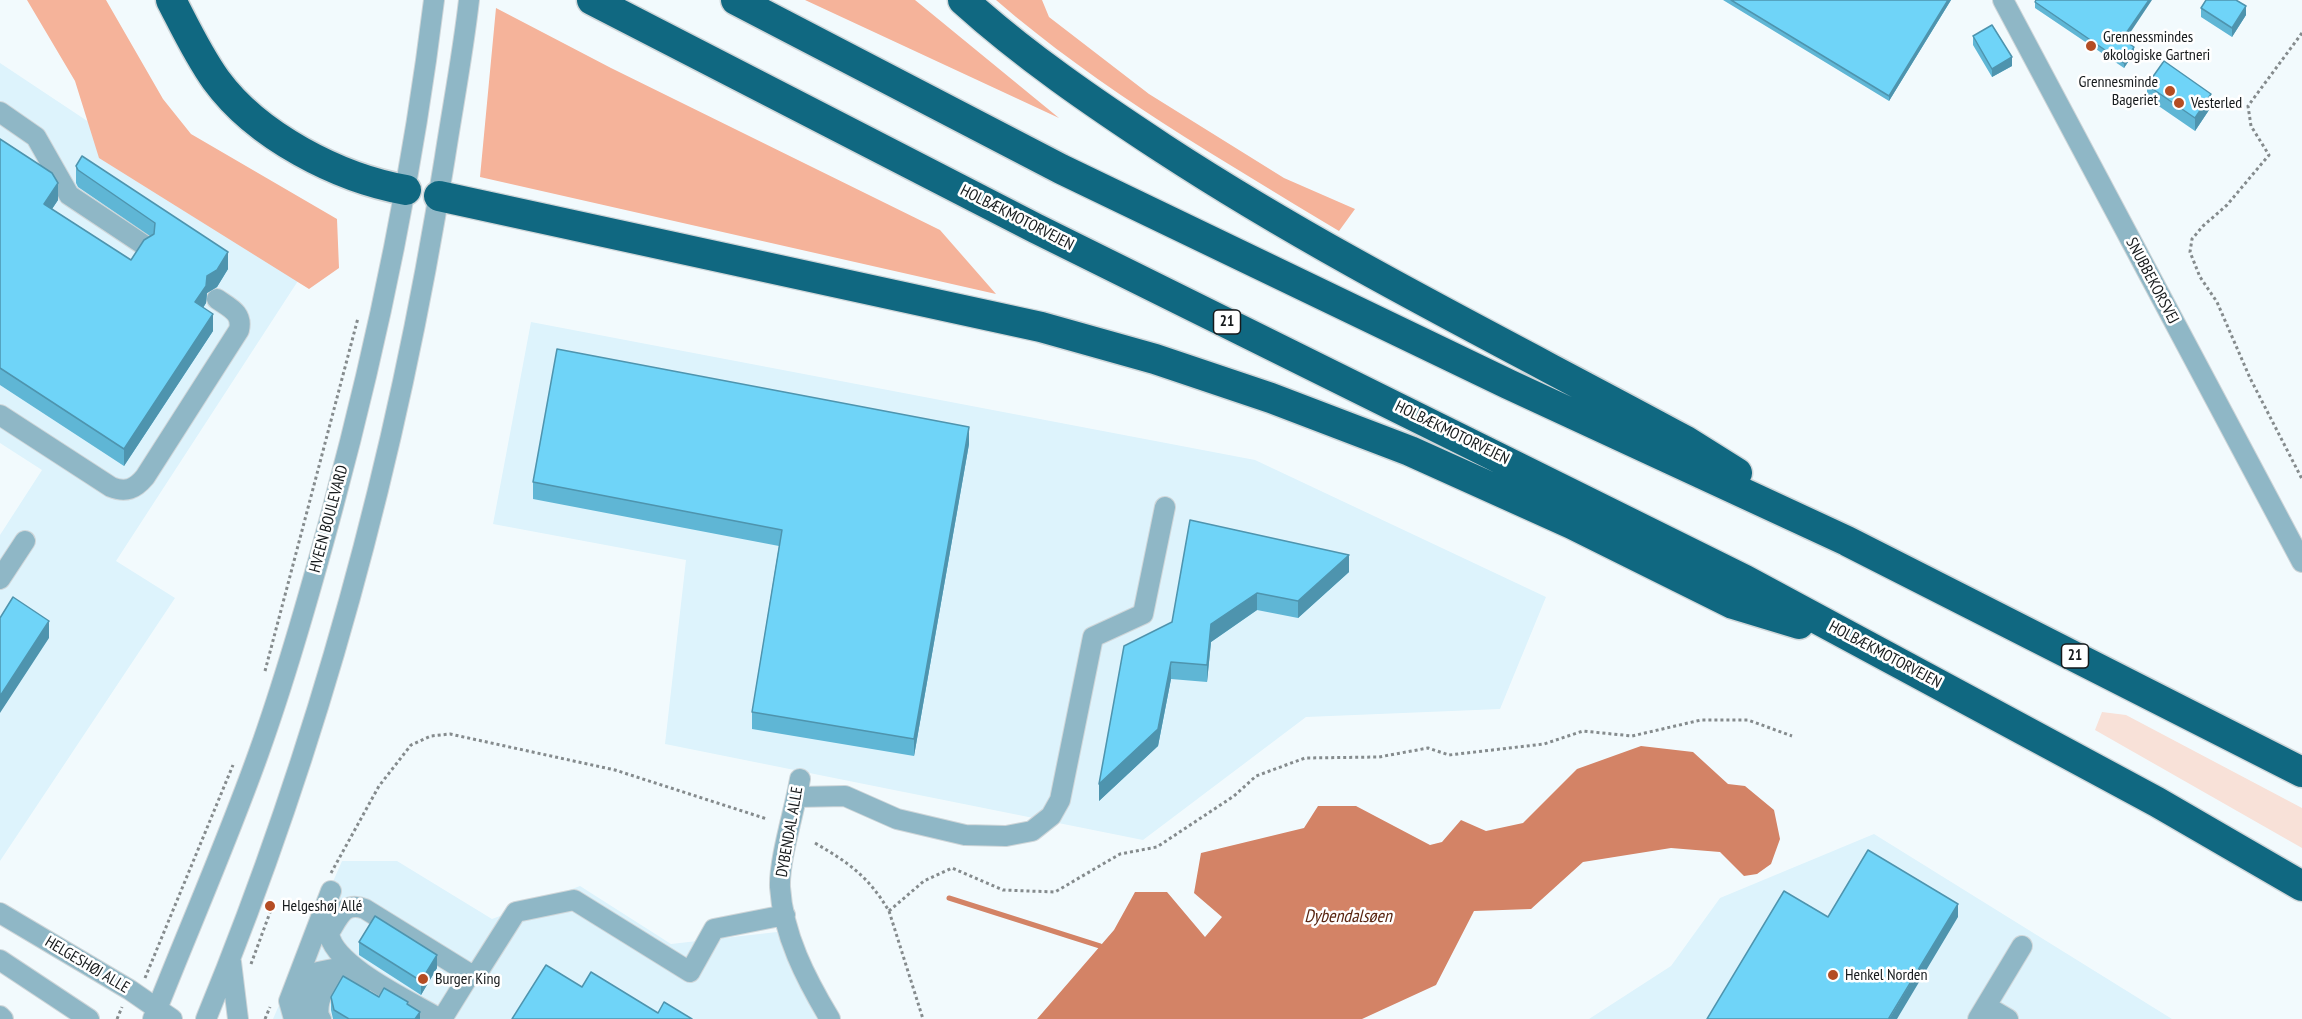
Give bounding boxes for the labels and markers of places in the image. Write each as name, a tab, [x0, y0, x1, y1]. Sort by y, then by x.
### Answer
place label: Grennessmindes økologiske Gartneri	[2103, 27, 2210, 65]
marker: Grennessmindes økologiske Gartneri	[2084, 39, 2098, 53]
place label: Grennesminde Bageriet	[2079, 72, 2158, 110]
marker: Grennesminde Bageriet	[2163, 84, 2177, 98]
place label: Vesterled	[2191, 93, 2242, 113]
marker: Vesterled	[2172, 96, 2186, 110]
place label: Helgeshøj Allé	[282, 896, 362, 916]
marker: Helgeshøj Allé	[263, 899, 277, 913]
place label: Henkel Norden	[1845, 965, 1927, 985]
marker: Henkel Norden	[1826, 968, 1840, 982]
place label: Burger King	[435, 969, 500, 989]
marker: Burger King	[416, 972, 430, 986]

